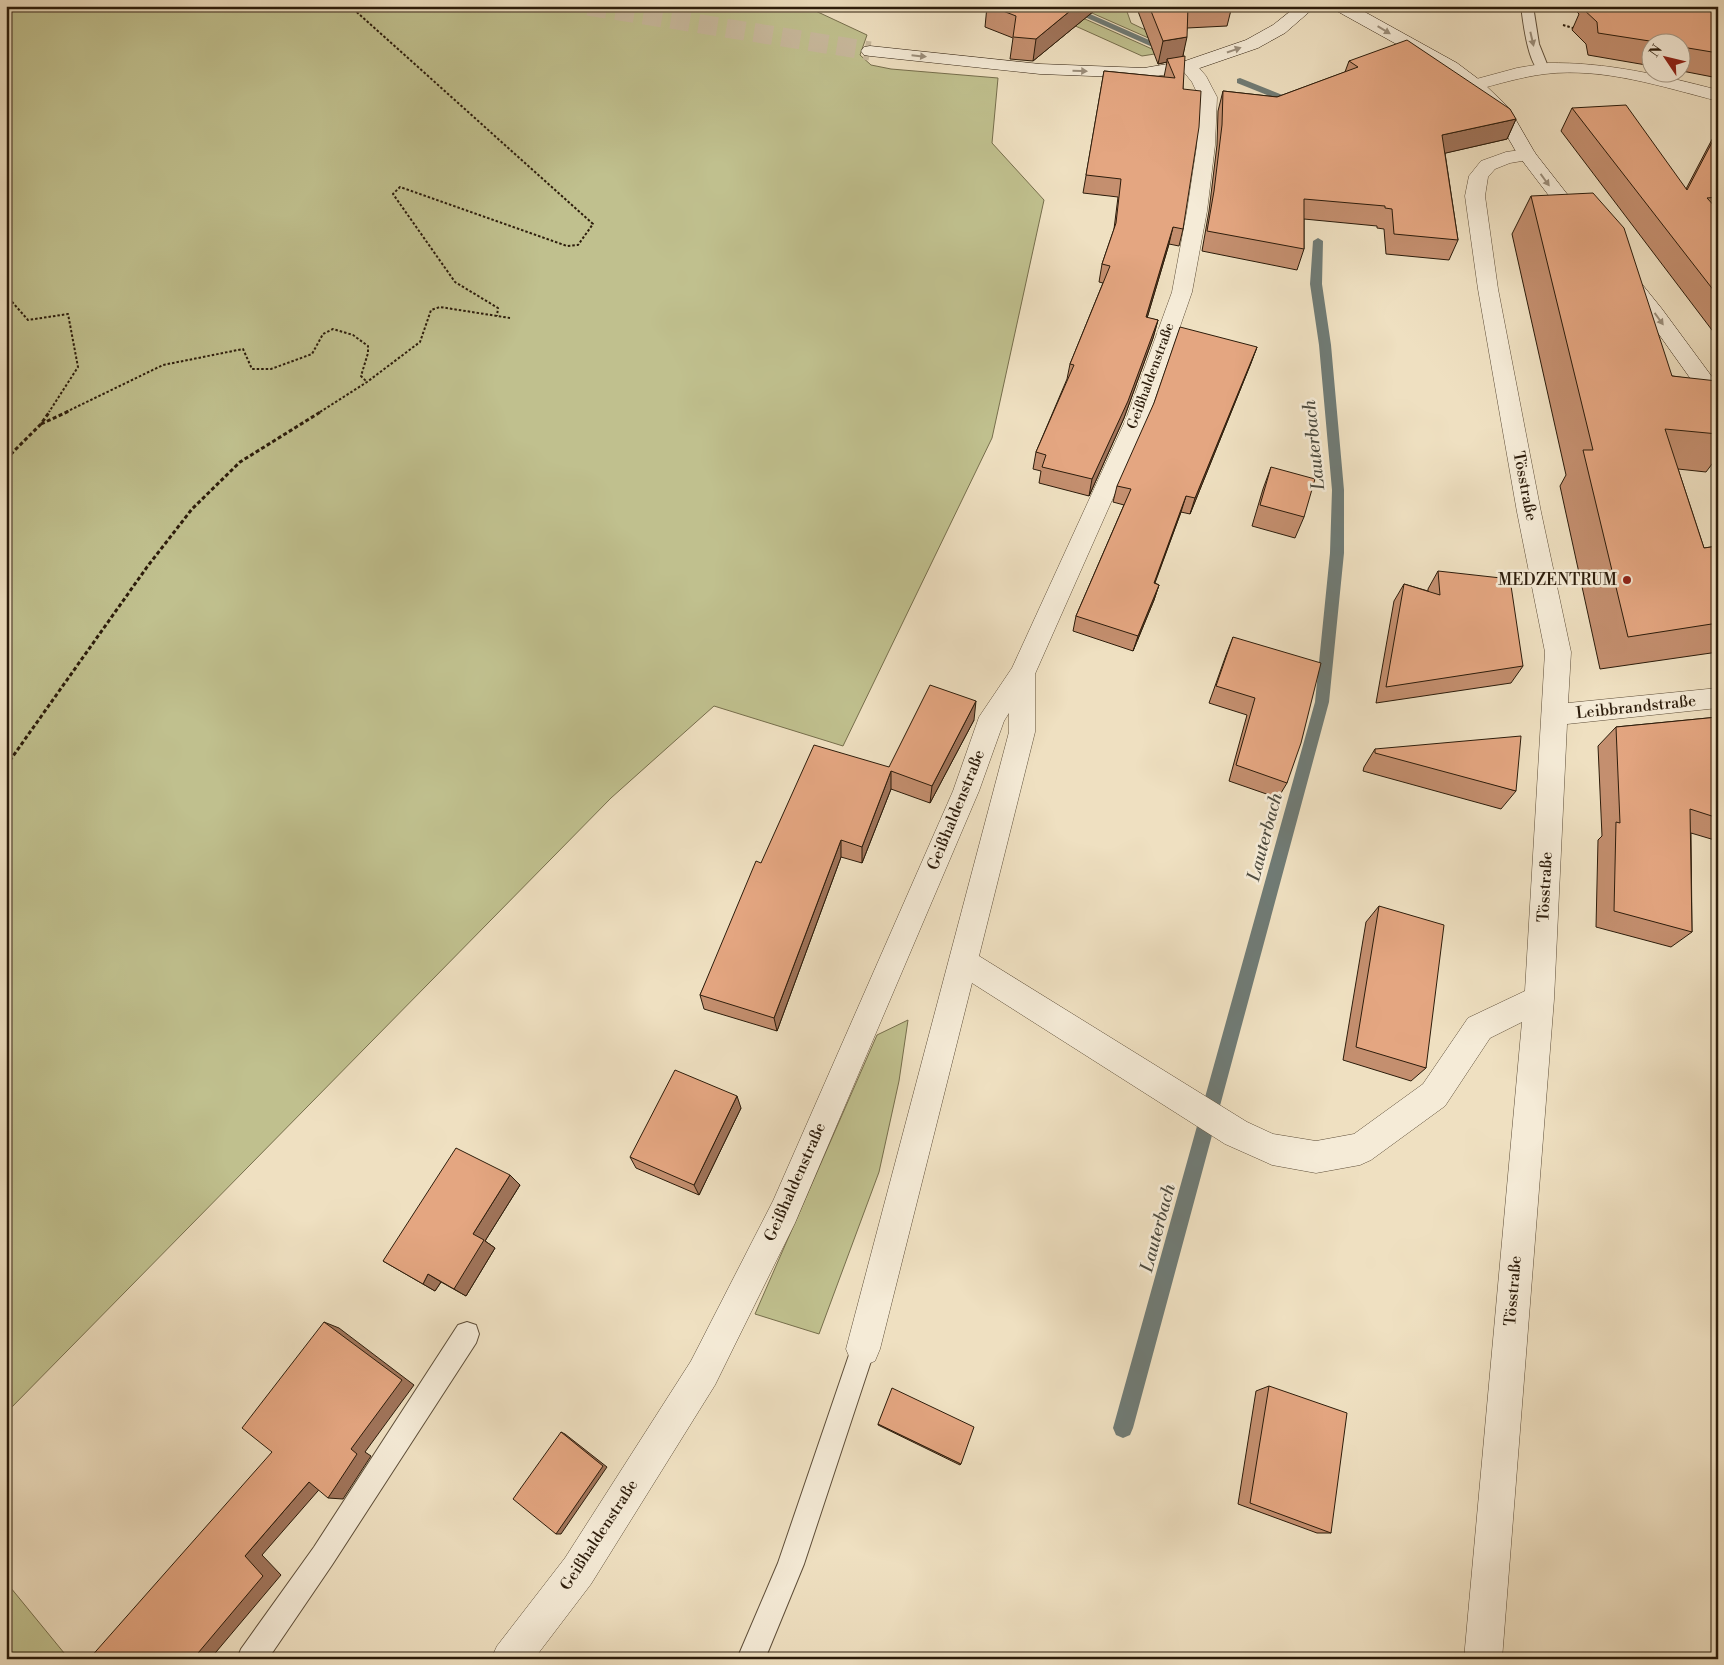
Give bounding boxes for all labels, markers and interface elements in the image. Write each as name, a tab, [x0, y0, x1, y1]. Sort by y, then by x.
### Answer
one-way arrow	[1377, 25, 1390, 34]
one-way arrow	[1528, 31, 1536, 46]
north arrow	[1642, 32, 1692, 82]
text: N	[1646, 41, 1667, 61]
one-way arrow	[1226, 46, 1241, 54]
one-way arrow	[911, 52, 927, 60]
one-way arrow	[1073, 67, 1089, 75]
one-way arrow	[1540, 173, 1550, 187]
one-way arrow	[1654, 312, 1664, 326]
street label: Geißhaldenstraße	[1123, 320, 1179, 432]
water label: Lauterbach	[1298, 398, 1330, 492]
street label: Tösstraße	[1508, 449, 1542, 523]
place label: MEDZENTRUM	[1498, 570, 1617, 590]
marker: MEDZENTRUM	[1621, 574, 1633, 586]
street label: Leibbrandstraße	[1575, 691, 1697, 723]
street label: Geißhaldenstraße	[923, 747, 989, 873]
water label: Lauterbach	[1242, 790, 1288, 884]
street label: Tösstraße	[1533, 851, 1557, 923]
street label: Geißhaldenstraße	[760, 1119, 830, 1245]
water label: Lauterbach	[1135, 1181, 1181, 1275]
street label: Tösstraße	[1500, 1255, 1526, 1327]
street label: Geißhaldenstraße	[556, 1476, 642, 1594]

